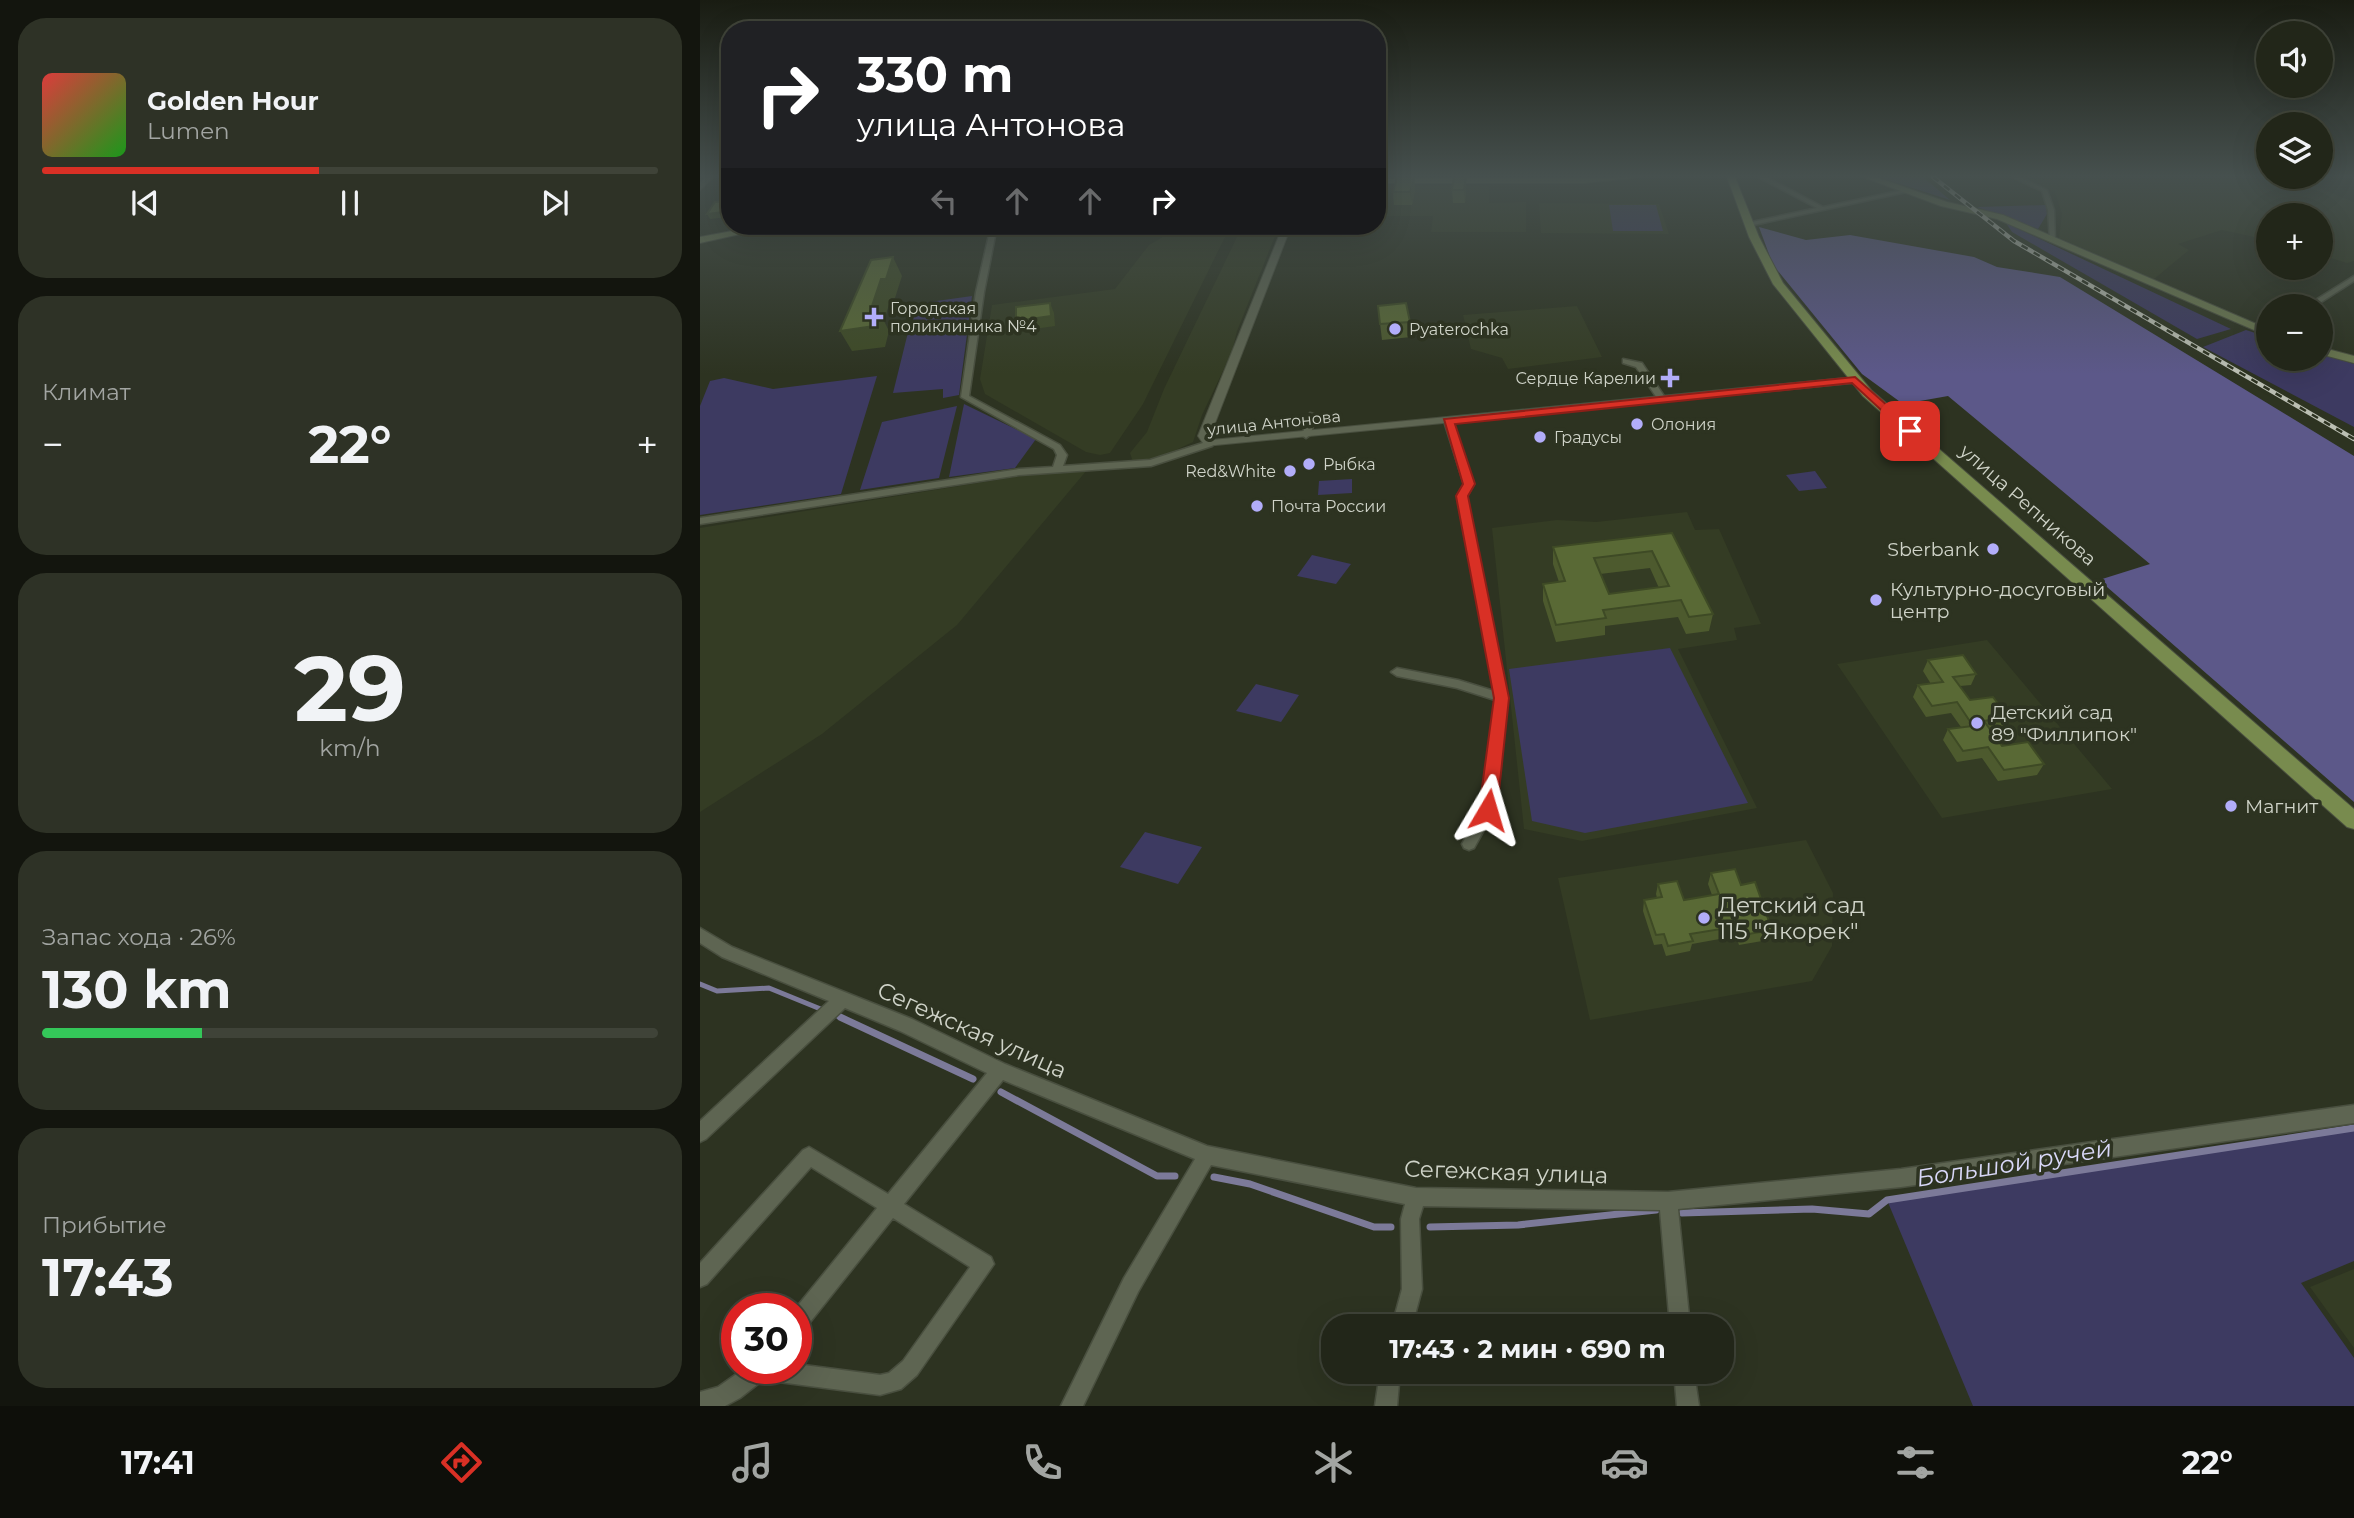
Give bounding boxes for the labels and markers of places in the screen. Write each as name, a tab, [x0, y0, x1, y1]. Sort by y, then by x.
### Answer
place label: Городская поликлиника №4	[890, 299, 1037, 336]
marker: Городская поликлиника №4	[864, 307, 884, 327]
place label: Pyaterochka	[1409, 320, 1509, 339]
marker: Pyaterochka	[1387, 321, 1403, 337]
place label: Сердце Карелии	[1516, 369, 1656, 388]
marker: Сердце Карелии	[1662, 370, 1678, 386]
pin	[1880, 401, 1940, 461]
place label: Олония	[1651, 415, 1716, 434]
marker: Олония	[1629, 416, 1645, 432]
place label: Градусы	[1554, 428, 1622, 447]
marker: Градусы	[1532, 429, 1548, 445]
place label: Рыбка	[1323, 455, 1376, 474]
marker: Рыбка	[1301, 456, 1317, 472]
place label: Red&White	[1185, 462, 1276, 481]
marker: Red&White	[1282, 463, 1298, 479]
place label: Почта России	[1271, 497, 1386, 516]
marker: Почта России	[1249, 498, 1265, 514]
place label: Sberbank	[1887, 538, 1980, 561]
marker: Sberbank	[1985, 541, 2001, 557]
place label: Культурно-досуговый центр	[1890, 578, 2105, 623]
marker: Культурно-досуговый центр	[1868, 592, 1884, 608]
place label: Детский сад 89 "Филлипок"	[1991, 701, 2137, 746]
marker: Детский сад 89 "Филлипок"	[1969, 715, 1985, 731]
place label: Магнит	[2245, 795, 2318, 818]
marker: Магнит	[2223, 798, 2239, 814]
place label: Детский сад 115 "Якорек"	[1718, 891, 1865, 945]
marker: Детский сад 115 "Якорек"	[1696, 910, 1712, 926]

